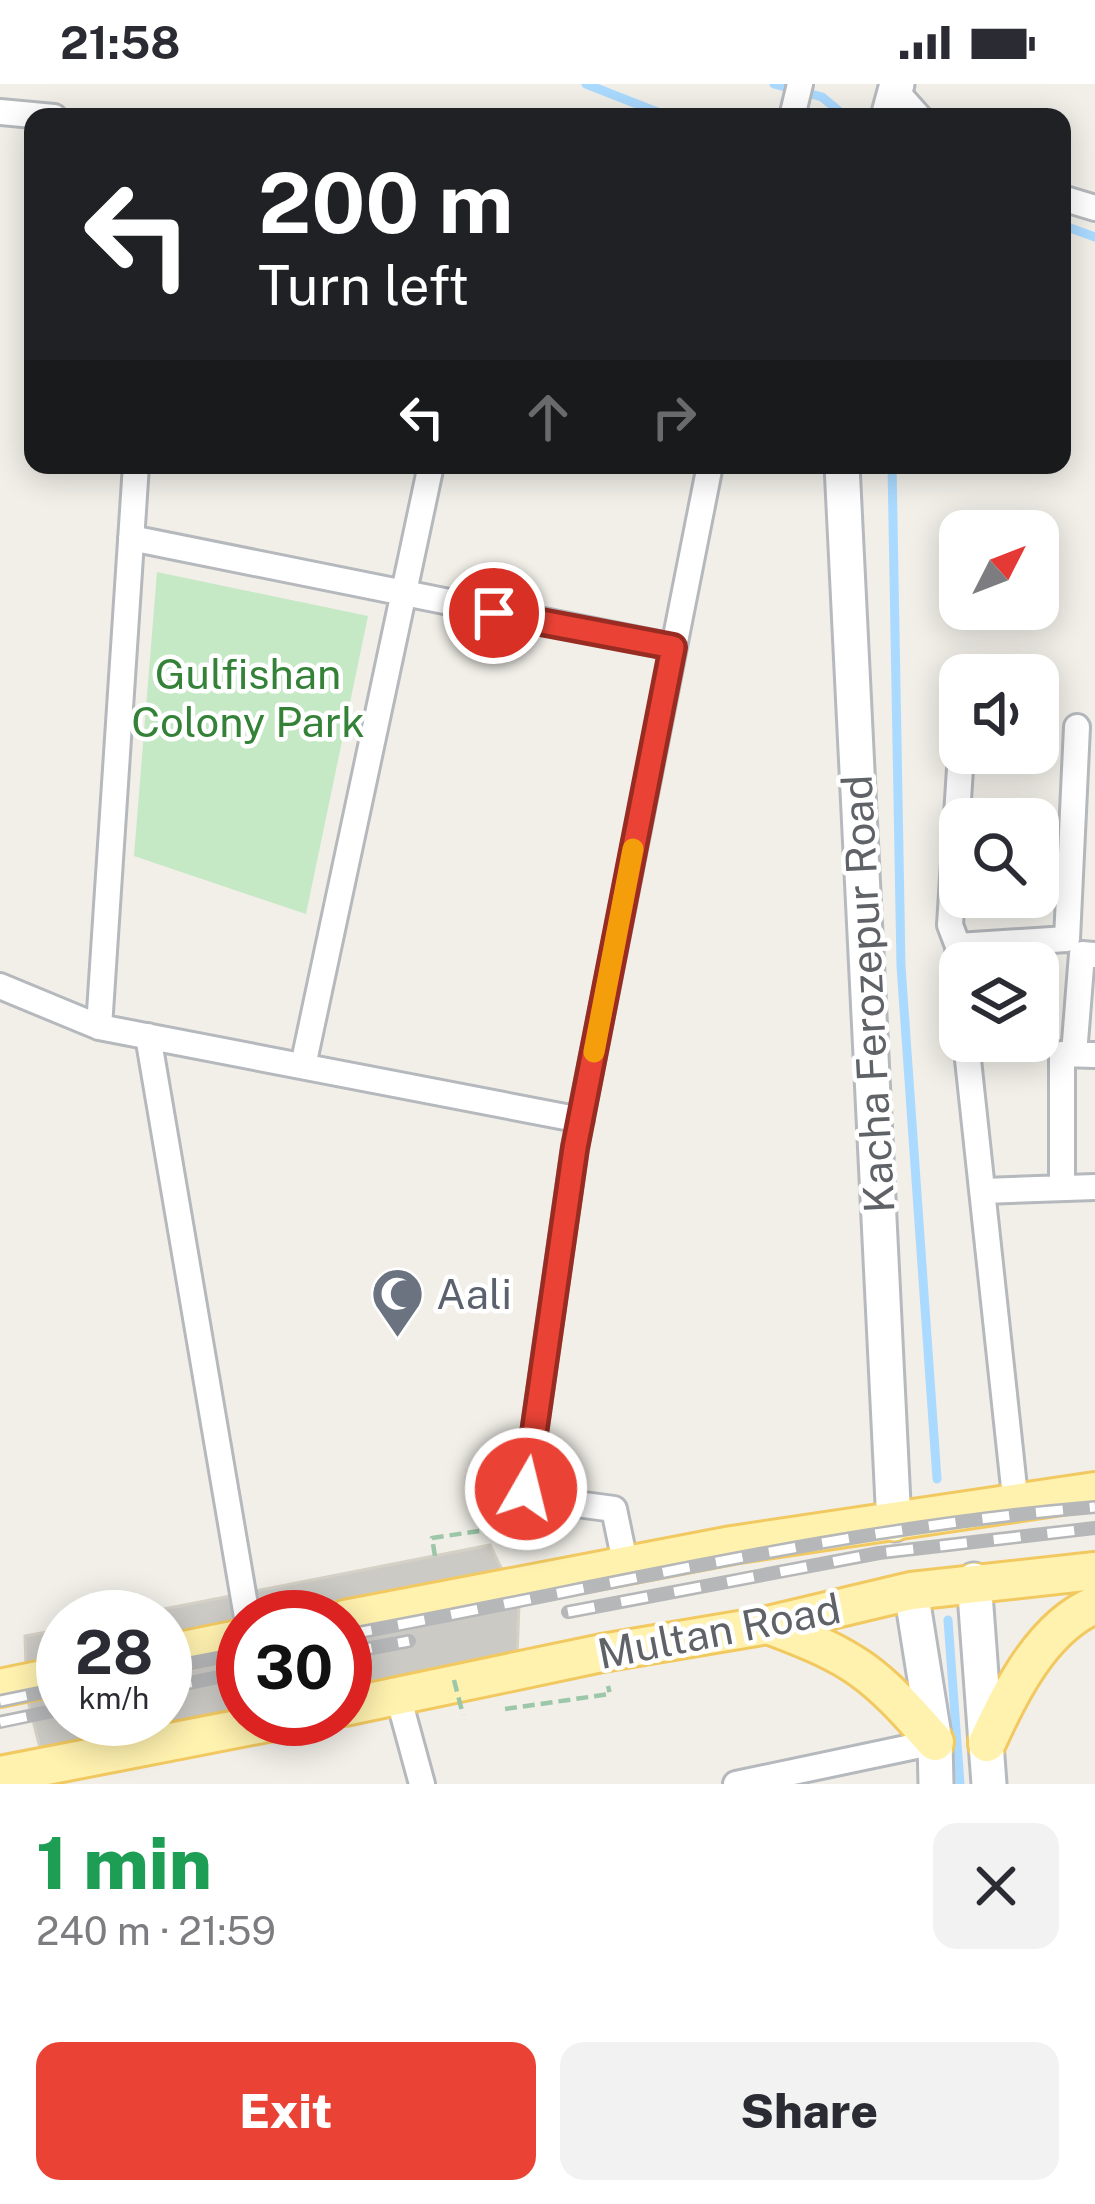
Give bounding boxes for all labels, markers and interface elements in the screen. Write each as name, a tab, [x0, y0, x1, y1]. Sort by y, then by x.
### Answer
text: 21:58	[60, 16, 181, 69]
text: 200 m	[258, 153, 514, 252]
icon: left	[60, 156, 216, 312]
text: Turn left	[258, 254, 469, 317]
icon: left	[389, 384, 455, 450]
icon: ahead	[515, 384, 581, 450]
icon: right	[641, 384, 707, 450]
north arrow	[939, 510, 1059, 630]
map controls	[939, 510, 1059, 1062]
pin	[443, 562, 545, 664]
icon: arrive	[461, 580, 527, 646]
park label: Gulfishan Colony Park	[131, 649, 365, 746]
button: sound	[939, 654, 1059, 774]
street label: Kacha Ferozepur Road	[832, 774, 903, 1214]
button: search	[939, 798, 1059, 918]
button: layers	[939, 942, 1059, 1062]
mosque icon: Aali	[369, 1266, 425, 1340]
place label: Aali	[436, 1269, 512, 1318]
position arrow	[463, 1426, 589, 1552]
street label: Multan Road	[593, 1583, 844, 1678]
speed limit sign: 30	[216, 1590, 372, 1746]
text: 28	[75, 1617, 153, 1688]
text: km/h	[79, 1680, 149, 1716]
text: 1 min	[36, 1821, 212, 1905]
button: close	[933, 1823, 1059, 1949]
text: 240 m · 21:59	[36, 1908, 276, 1954]
button: Exit	[36, 2042, 536, 2180]
button: Share	[560, 2042, 1059, 2180]

